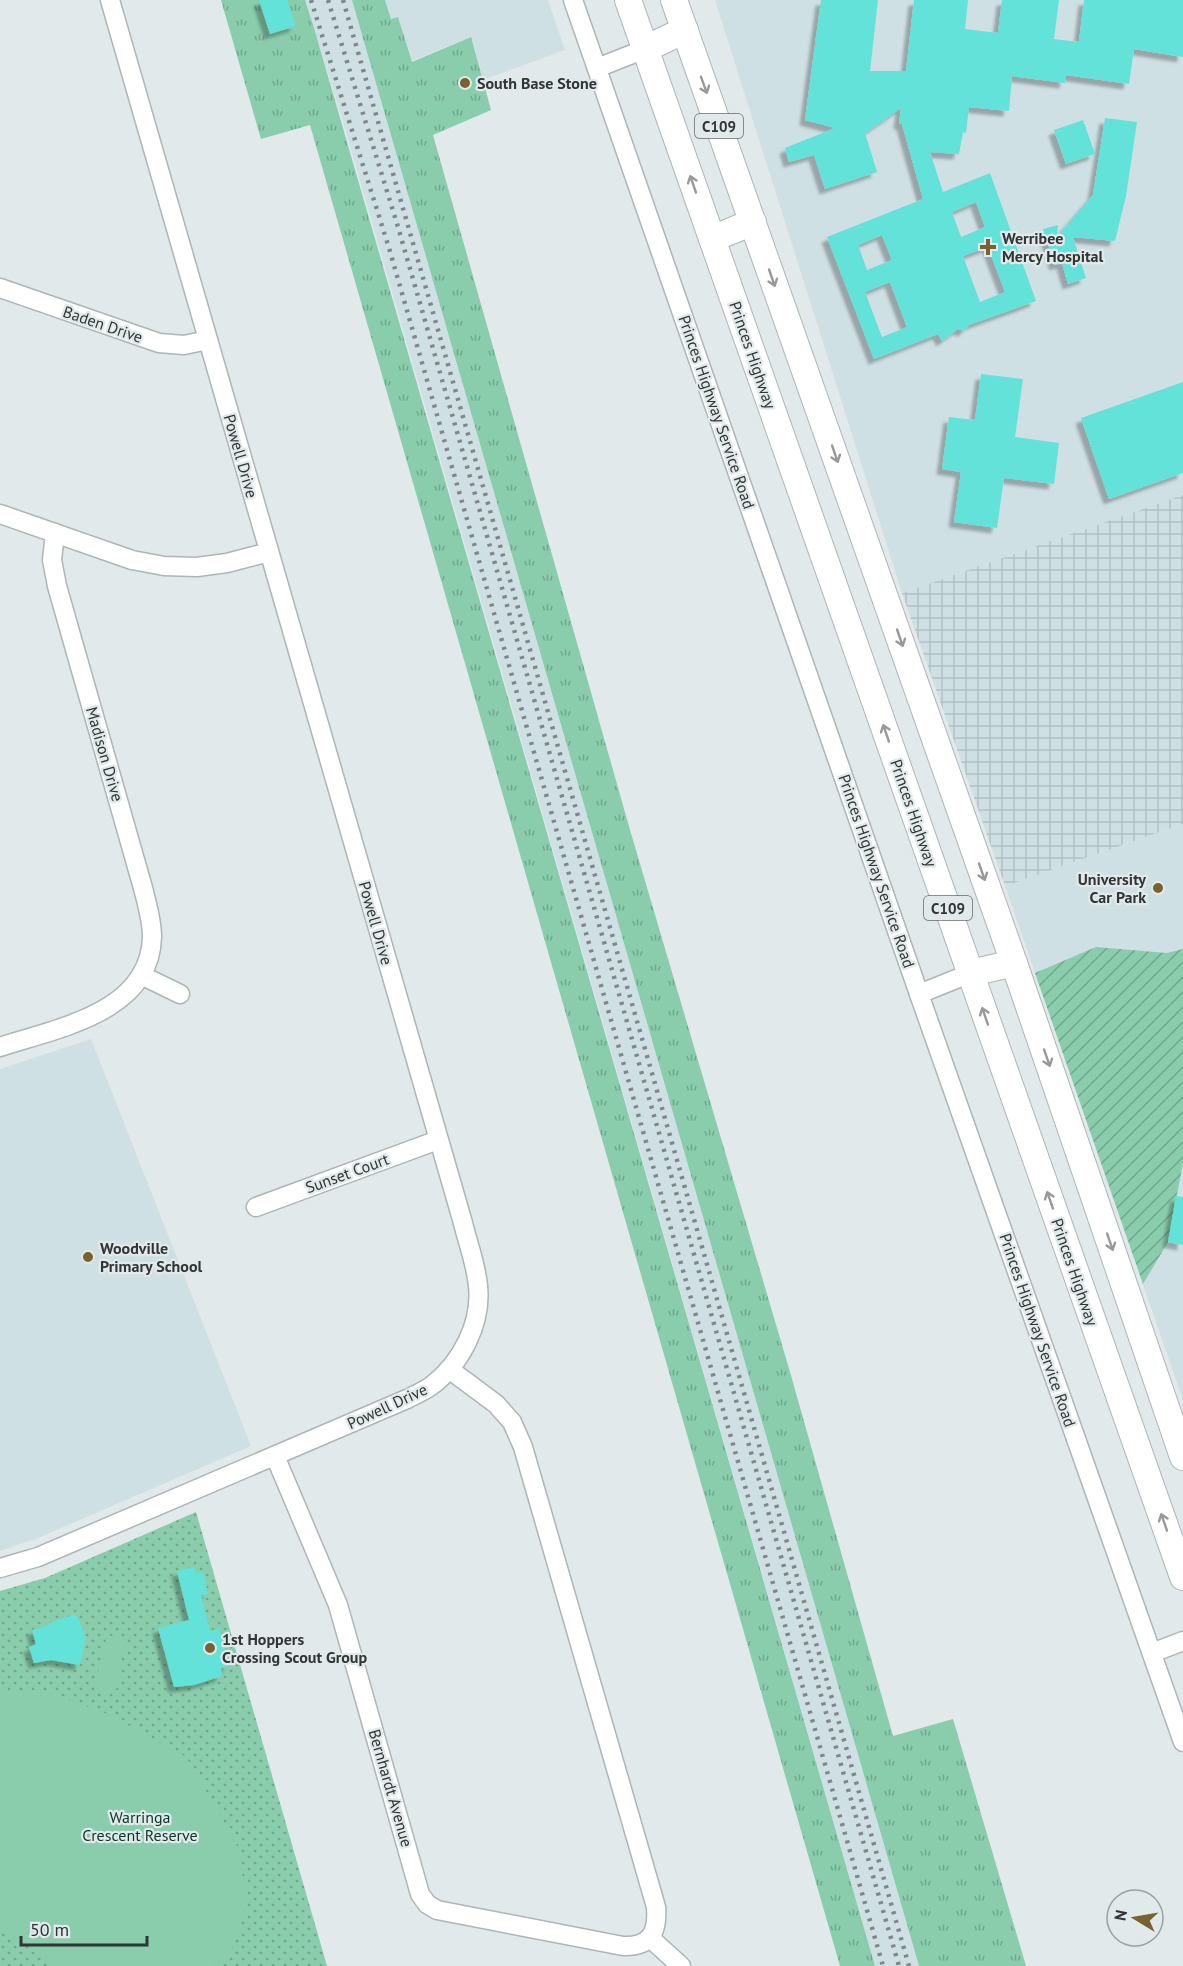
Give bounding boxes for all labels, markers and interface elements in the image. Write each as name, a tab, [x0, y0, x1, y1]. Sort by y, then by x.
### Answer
place label: South Base Stone	[477, 73, 597, 93]
one-way arrow	[700, 75, 711, 94]
marker: South Base Stone	[458, 76, 472, 90]
road number: C109	[695, 114, 743, 138]
one-way arrow	[686, 175, 697, 193]
place label: Werribee Mercy Hospital	[1002, 228, 1104, 266]
marker: Werribee Mercy Hospital	[979, 238, 997, 256]
one-way arrow	[768, 268, 779, 286]
street label: Princes Highway	[725, 299, 781, 412]
street label: Baden Drive	[61, 301, 145, 347]
street label: Princes Highway Service Road	[674, 313, 760, 511]
street label: Powell Drive	[220, 412, 262, 500]
one-way arrow	[830, 445, 841, 463]
one-way arrow	[895, 628, 906, 647]
street label: Madison Drive	[82, 704, 128, 804]
one-way arrow	[879, 724, 890, 743]
street label: Princes Highway	[886, 757, 942, 870]
street label: Princes Highway Service Road	[834, 772, 920, 970]
one-way arrow	[978, 862, 989, 881]
place label: University Car Park	[1078, 869, 1146, 907]
street label: Powell Drive	[355, 879, 397, 967]
marker: University Car Park	[1151, 881, 1165, 895]
road number: C109	[924, 896, 972, 920]
one-way arrow	[979, 1007, 990, 1026]
one-way arrow	[1042, 1048, 1053, 1067]
street label: Sunset Court	[302, 1148, 392, 1197]
one-way arrow	[1044, 1191, 1055, 1210]
street label: Princes Highway	[1047, 1216, 1103, 1329]
street label: Princes Highway Service Road	[995, 1231, 1081, 1429]
one-way arrow	[1105, 1232, 1116, 1251]
place label: Woodville Primary School	[100, 1238, 202, 1276]
marker: Woodville Primary School	[81, 1250, 95, 1264]
street label: Powell Drive	[344, 1379, 430, 1433]
one-way arrow	[1157, 1513, 1168, 1532]
place label: 1st Hoppers Crossing Scout Group	[222, 1629, 367, 1667]
marker: 1st Hoppers Crossing Scout Group	[203, 1641, 217, 1655]
street label: Bernhardt Avenue	[365, 1727, 417, 1849]
park label: Warringa Crescent Reserve	[82, 1807, 198, 1845]
north arrow	[1105, 1888, 1165, 1948]
text: N	[1109, 1908, 1131, 1922]
scale bar	[21, 1909, 147, 1947]
text: 50 m	[30, 1918, 69, 1941]

